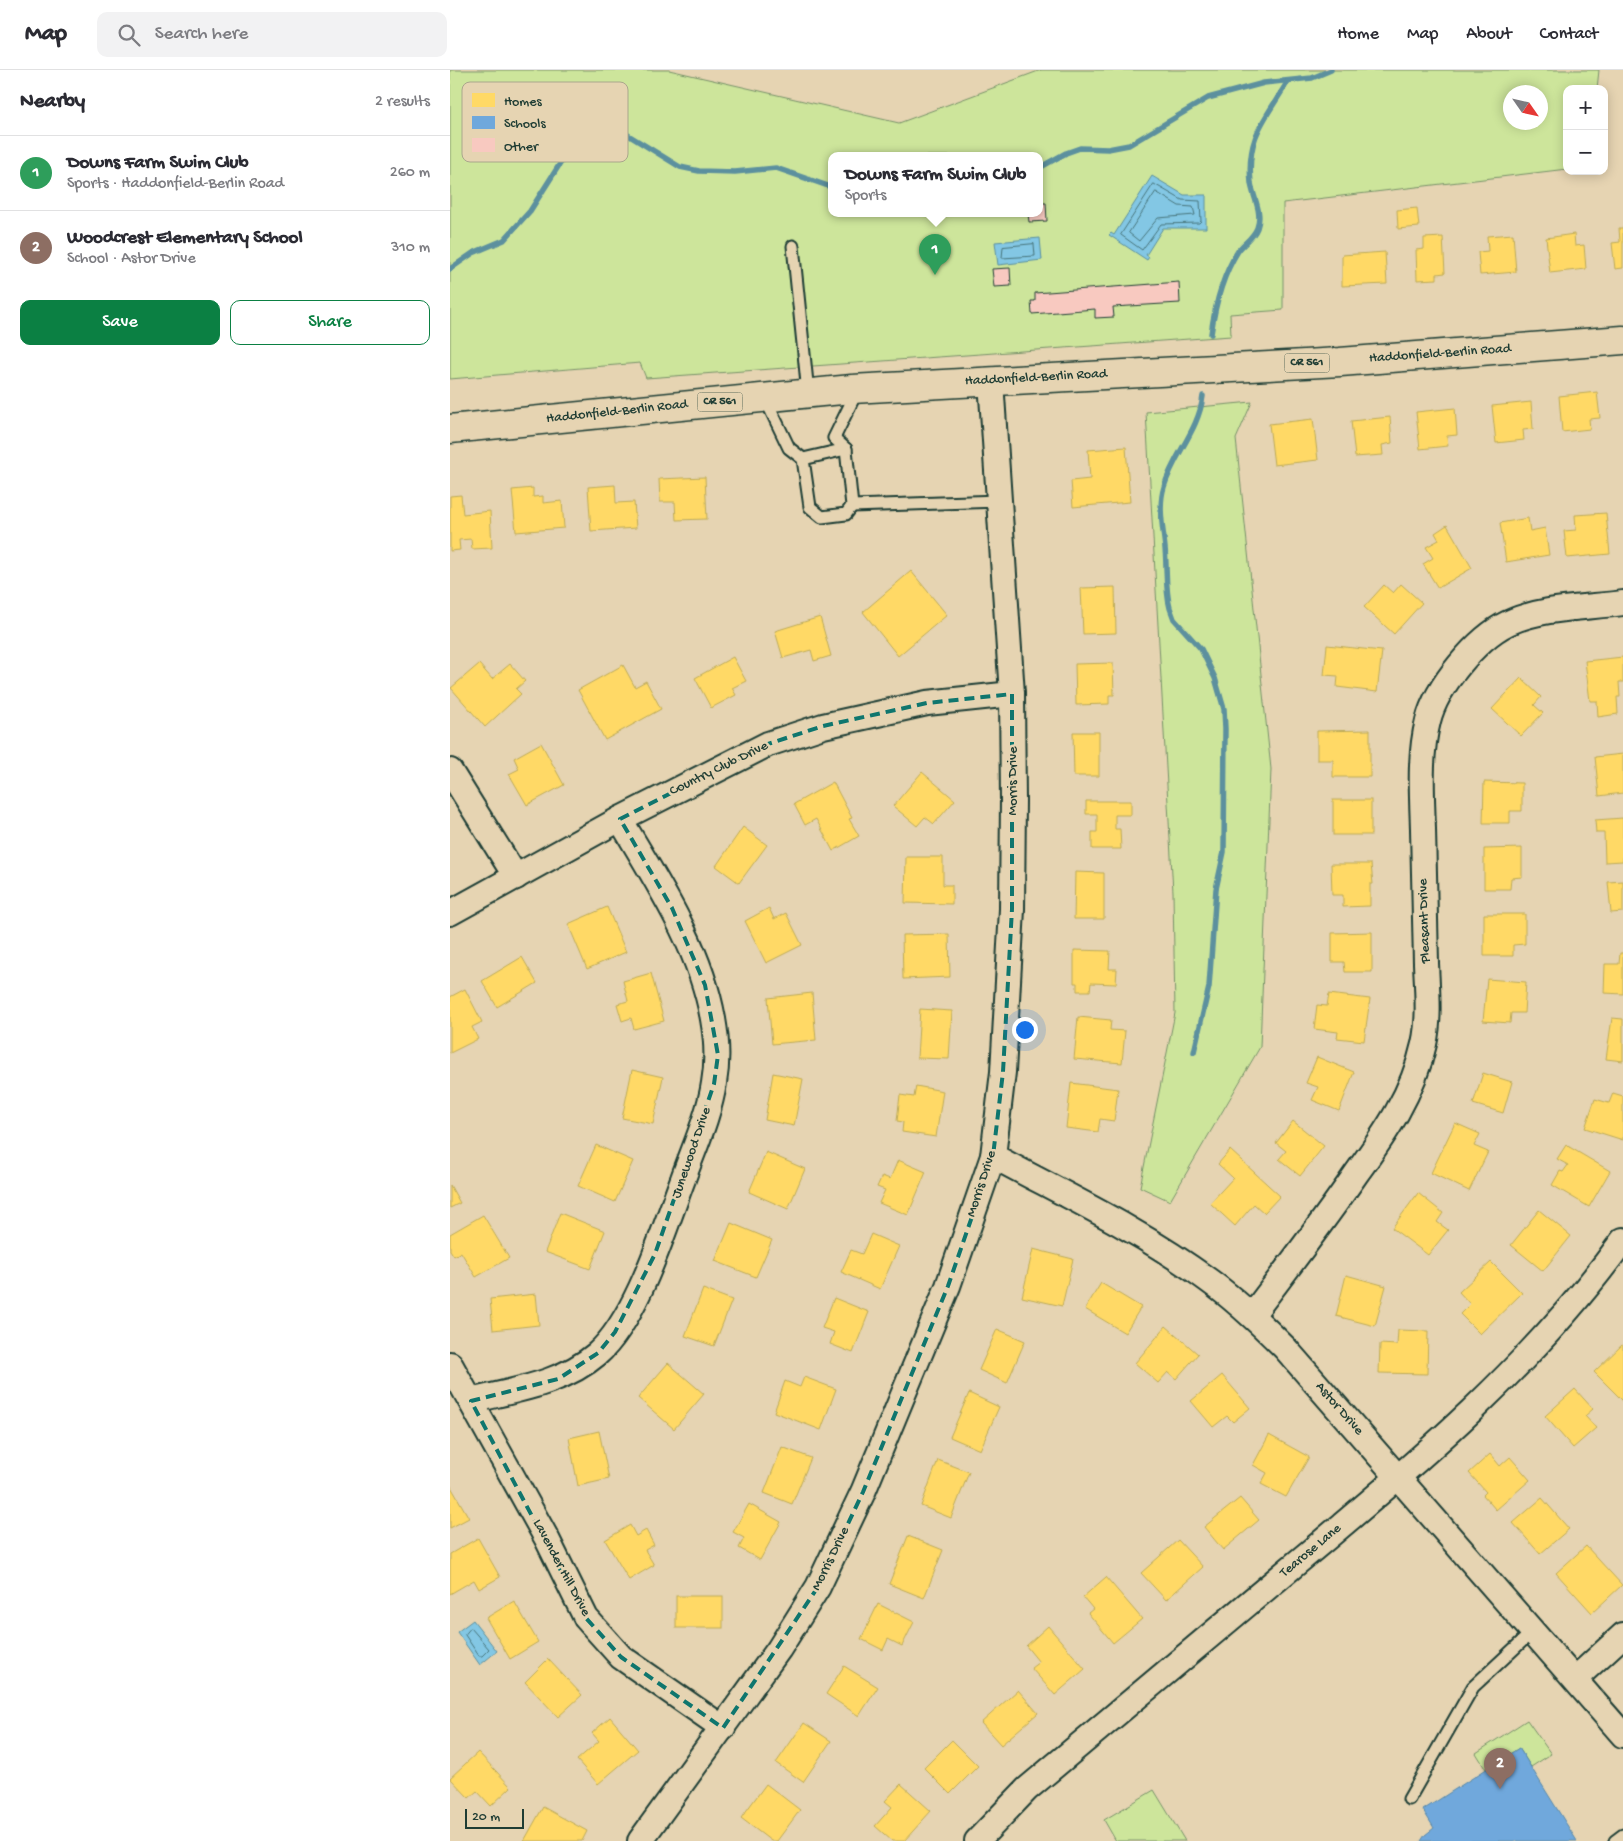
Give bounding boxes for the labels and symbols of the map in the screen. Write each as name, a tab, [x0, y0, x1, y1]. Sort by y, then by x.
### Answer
legend	[462, 82, 628, 162]
north arrow	[1503, 85, 1548, 130]
text: Homes	[504, 94, 542, 111]
text: Schools	[504, 116, 546, 133]
text: Other	[504, 139, 539, 156]
pin: 1	[919, 234, 951, 275]
street label: Haddonfield-Berlin Road	[1368, 340, 1513, 367]
road number: CR 561	[1284, 354, 1330, 372]
street label: Haddonfield-Berlin Road	[964, 366, 1109, 390]
road number: CR 561	[698, 392, 742, 412]
street label: Haddonfield-Berlin Road	[545, 396, 690, 428]
street label: Country Club Drive	[667, 737, 772, 800]
street label: Morris Drive	[1005, 746, 1022, 815]
street label: Pleasant Drive	[1415, 877, 1435, 965]
your location	[1012, 1017, 1038, 1043]
street label: Junewood Drive	[668, 1104, 716, 1201]
street label: Morris Drive	[963, 1148, 1001, 1219]
street label: Astor Drive	[1311, 1379, 1367, 1440]
street label: Lavender Hill Drive	[528, 1516, 594, 1620]
street label: Tearose Lane	[1276, 1520, 1346, 1582]
street label: Morris Drive	[808, 1524, 854, 1594]
pin: 2	[1484, 1748, 1516, 1789]
scale bar	[465, 1806, 524, 1829]

